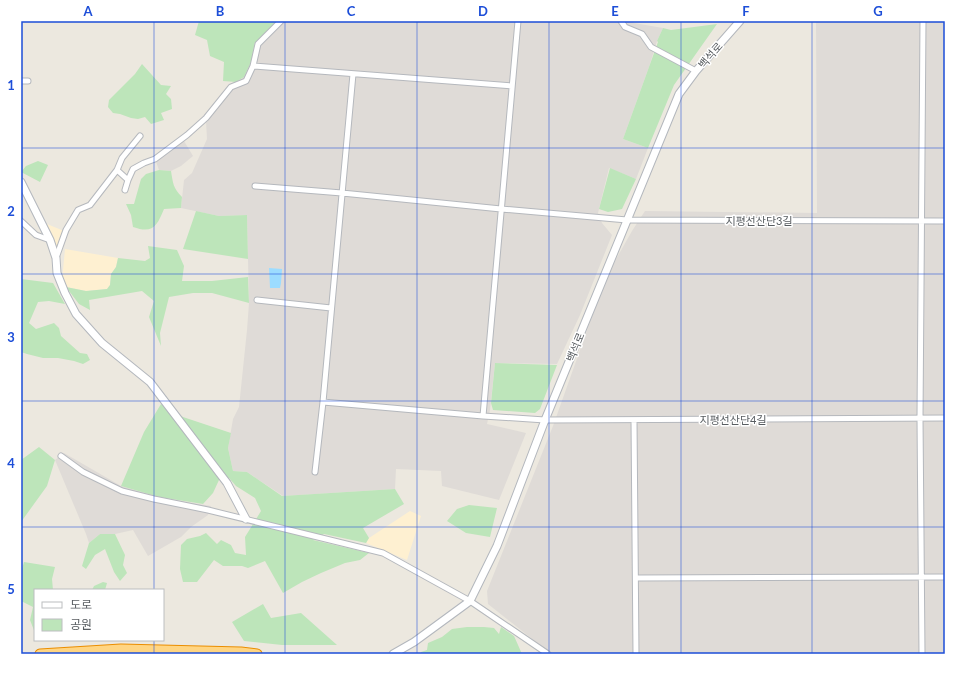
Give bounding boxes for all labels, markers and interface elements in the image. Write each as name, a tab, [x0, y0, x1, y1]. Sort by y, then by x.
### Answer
text: A	[82, 3, 93, 19]
text: B	[216, 3, 225, 19]
text: C	[347, 3, 356, 19]
text: D	[478, 3, 488, 19]
text: E	[611, 3, 619, 19]
text: F	[742, 3, 750, 19]
text: G	[873, 3, 883, 19]
street label: 백석로	[695, 39, 725, 71]
text: 1	[7, 77, 15, 93]
text: 2	[7, 203, 15, 219]
street label: 지평선산단3길	[725, 214, 793, 227]
text: 3	[7, 329, 15, 345]
street label: 백석로	[563, 330, 587, 364]
street label: 지평선산단4길	[699, 413, 767, 426]
text: 4	[7, 455, 15, 471]
text: 5	[7, 581, 15, 597]
legend	[34, 589, 164, 641]
text: 도로	[70, 597, 92, 612]
text: 공원	[70, 617, 92, 632]

